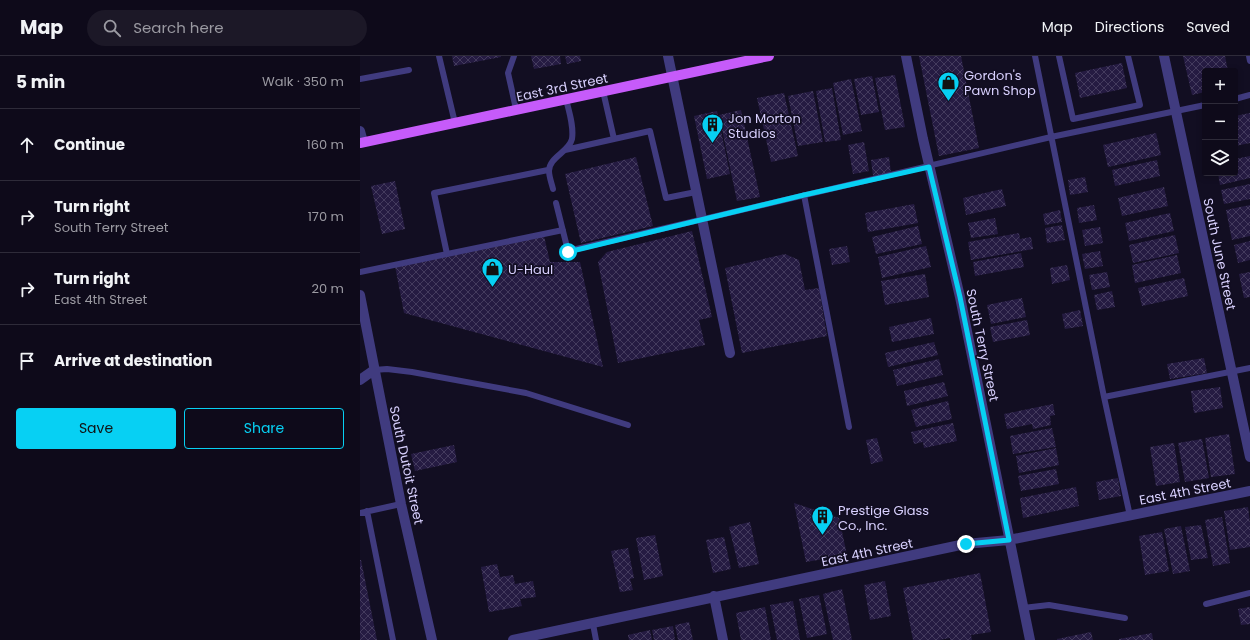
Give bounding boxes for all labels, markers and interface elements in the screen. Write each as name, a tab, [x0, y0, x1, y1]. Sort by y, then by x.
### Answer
search box	[87, 10, 367, 46]
text: Map	[20, 14, 63, 41]
icon: search	[101, 17, 123, 39]
text: Search here	[133, 17, 224, 38]
text: Map	[1042, 17, 1073, 37]
text: Directions	[1095, 17, 1164, 37]
text: Saved	[1186, 17, 1230, 37]
place label: Gordon's Pawn Shop	[964, 66, 1036, 100]
street label: East 3rd Street	[515, 68, 610, 106]
map controls	[1202, 68, 1238, 176]
button: +	[1202, 68, 1238, 104]
shop icon: Gordon's Pawn Shop	[936, 69, 962, 102]
text: 5 min	[16, 70, 65, 94]
text: Walk · 350 m	[262, 72, 344, 91]
button: −	[1202, 104, 1238, 140]
place label: Jon Morton Studios	[728, 109, 801, 143]
building icon: Jon Morton Studios	[699, 112, 725, 145]
icon: ahead	[16, 134, 38, 156]
text: Continue	[54, 134, 125, 155]
text: 160 m	[307, 135, 344, 154]
button: layers	[1202, 140, 1238, 176]
text: Turn right	[54, 196, 130, 217]
street label: South June Street	[1198, 196, 1241, 312]
icon: right	[16, 206, 38, 228]
text: 170 m	[308, 207, 344, 226]
text: South Terry Street	[54, 218, 168, 237]
route start	[559, 243, 577, 261]
shop icon: U-Haul	[480, 256, 506, 289]
place label: U-Haul	[508, 260, 553, 279]
text: Turn right	[54, 268, 130, 289]
icon: right	[16, 278, 38, 300]
text: 20 m	[311, 279, 344, 298]
street label: South Terry Street	[961, 287, 1004, 403]
text: East 4th Street	[54, 290, 147, 309]
icon: arrive	[16, 350, 38, 372]
text: Arrive at destination	[54, 350, 212, 371]
street label: South Dutoit Street	[385, 404, 428, 526]
button: Save	[16, 408, 176, 449]
button: Share	[184, 408, 344, 449]
street label: East 4th Street	[1138, 473, 1233, 510]
place label: Prestige Glass Co., Inc.	[838, 501, 929, 535]
building icon: Prestige Glass Co., Inc.	[809, 504, 835, 537]
street label: East 4th Street	[820, 533, 915, 571]
route end	[957, 535, 975, 553]

